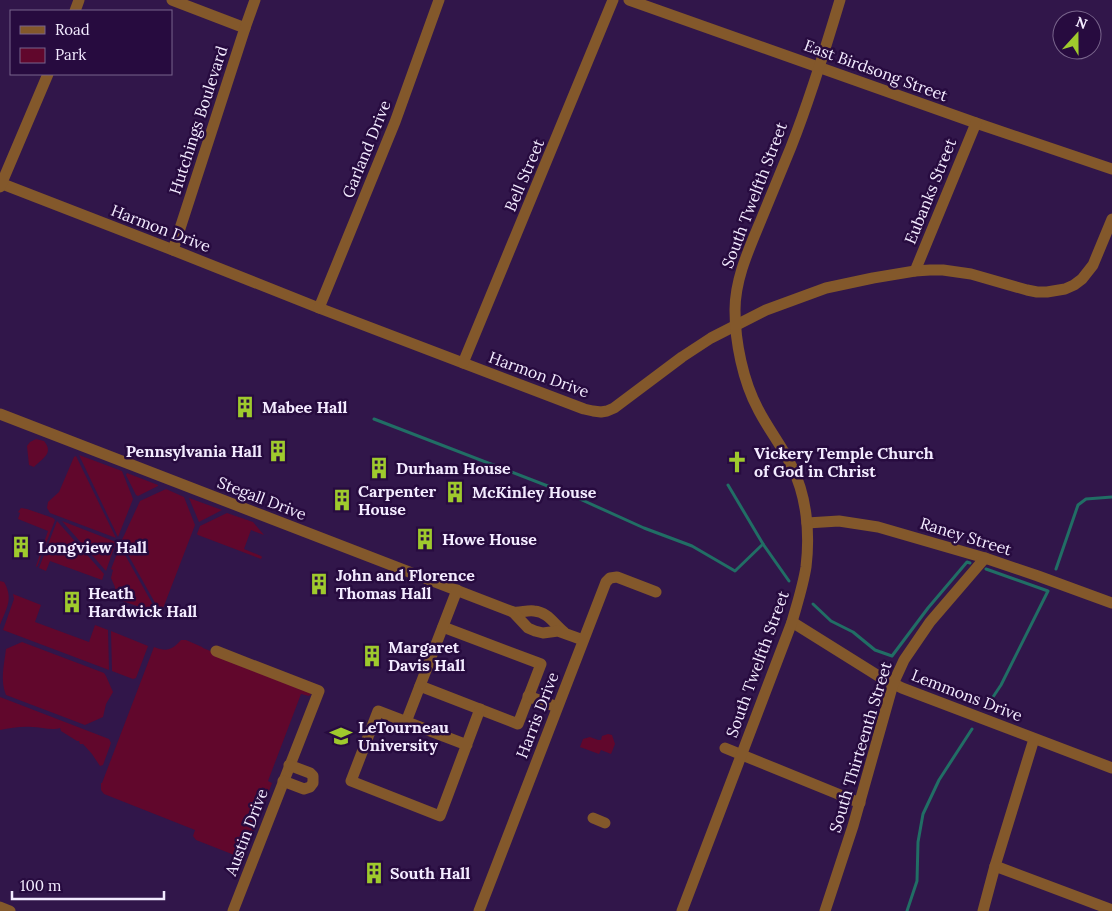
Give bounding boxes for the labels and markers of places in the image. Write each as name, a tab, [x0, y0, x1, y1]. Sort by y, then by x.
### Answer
building icon: Mabee Hall	[232, 394, 258, 420]
place label: Mabee Hall	[262, 397, 348, 417]
building icon: Pennsylvania Hall	[265, 438, 291, 464]
place label: Pennsylvania Hall	[126, 441, 262, 461]
place label: Vickery Temple Church of God in Christ	[754, 443, 934, 481]
church icon: Vickery Temple Church of God in Christ	[724, 449, 750, 475]
building icon: Durham House	[366, 455, 392, 481]
place label: Durham House	[396, 458, 511, 478]
building icon: McKinley House	[442, 479, 468, 505]
place label: Carpenter House	[358, 481, 437, 519]
place label: McKinley House	[472, 482, 597, 502]
building icon: Carpenter House	[329, 487, 355, 513]
building icon: Howe House	[412, 526, 438, 552]
place label: Howe House	[442, 529, 537, 549]
building icon: Longview Hall	[8, 534, 34, 560]
place label: Longview Hall	[38, 537, 147, 557]
place label: John and Florence Thomas Hall	[336, 565, 475, 603]
building icon: John and Florence Thomas Hall	[306, 571, 332, 597]
place label: Heath Hardwick Hall	[88, 583, 197, 621]
building icon: Heath Hardwick Hall	[59, 589, 85, 615]
place label: Margaret Davis Hall	[388, 637, 465, 675]
building icon: Margaret Davis Hall	[359, 643, 385, 669]
place label: LeTourneau University	[358, 717, 449, 755]
school or university icon: LeTourneau University	[328, 723, 354, 749]
building icon: South Hall	[361, 860, 387, 886]
place label: South Hall	[390, 863, 470, 883]

